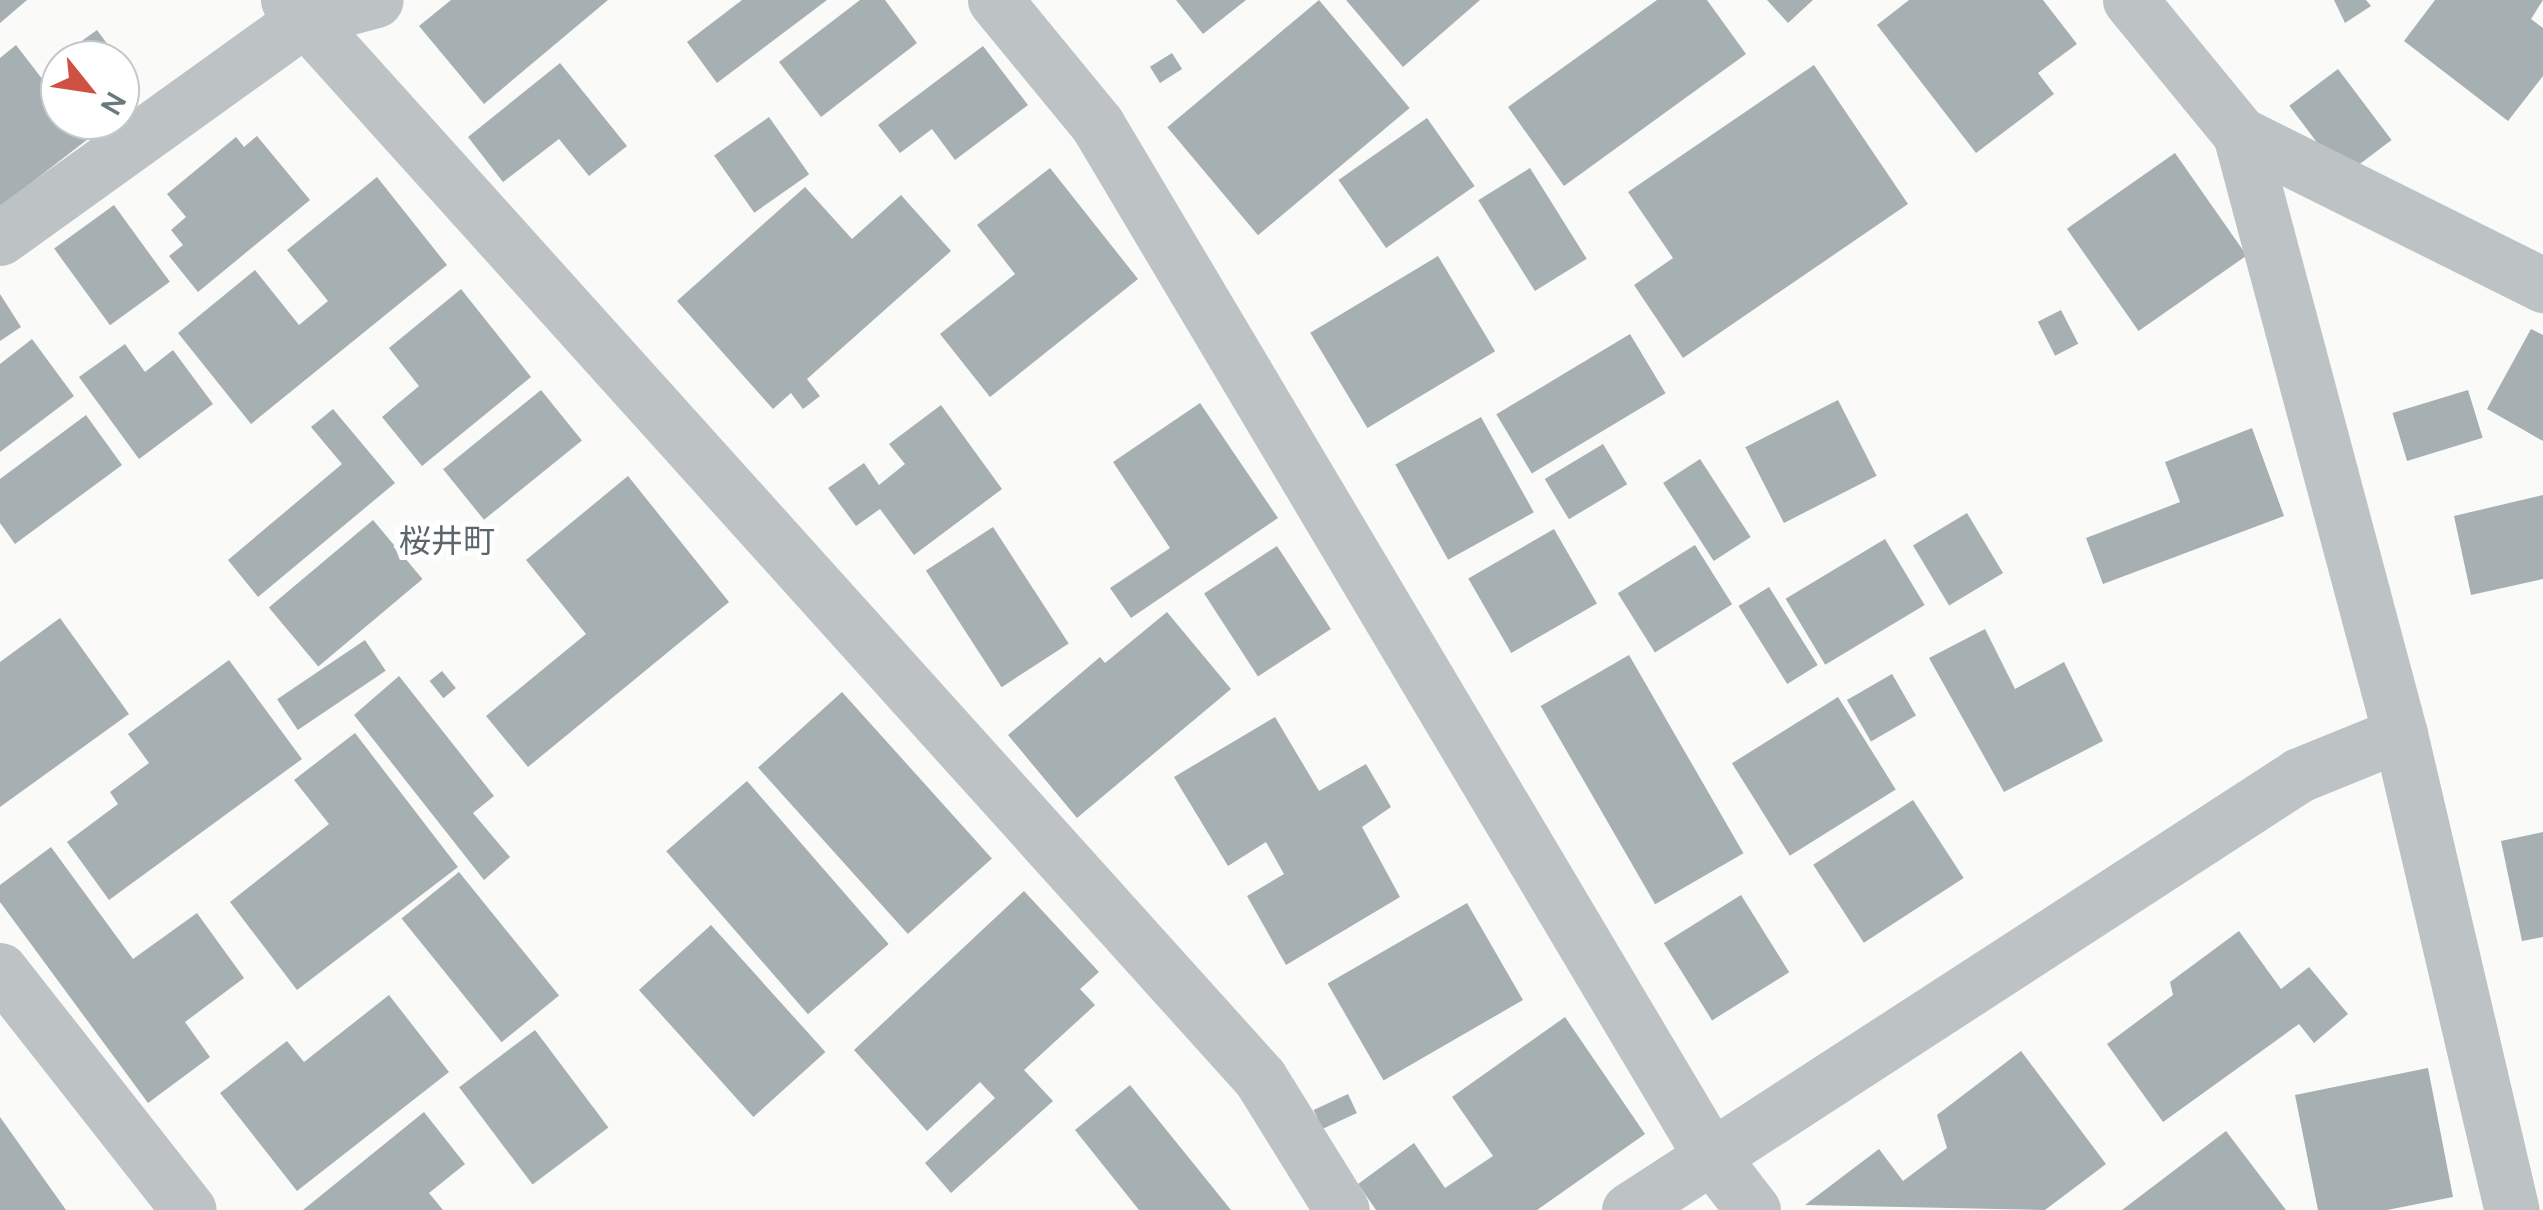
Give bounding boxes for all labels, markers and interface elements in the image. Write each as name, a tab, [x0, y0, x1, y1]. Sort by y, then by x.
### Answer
north arrow	[40, 40, 140, 140]
text: N	[93, 86, 136, 122]
district label: 桜井町	[399, 521, 495, 559]

